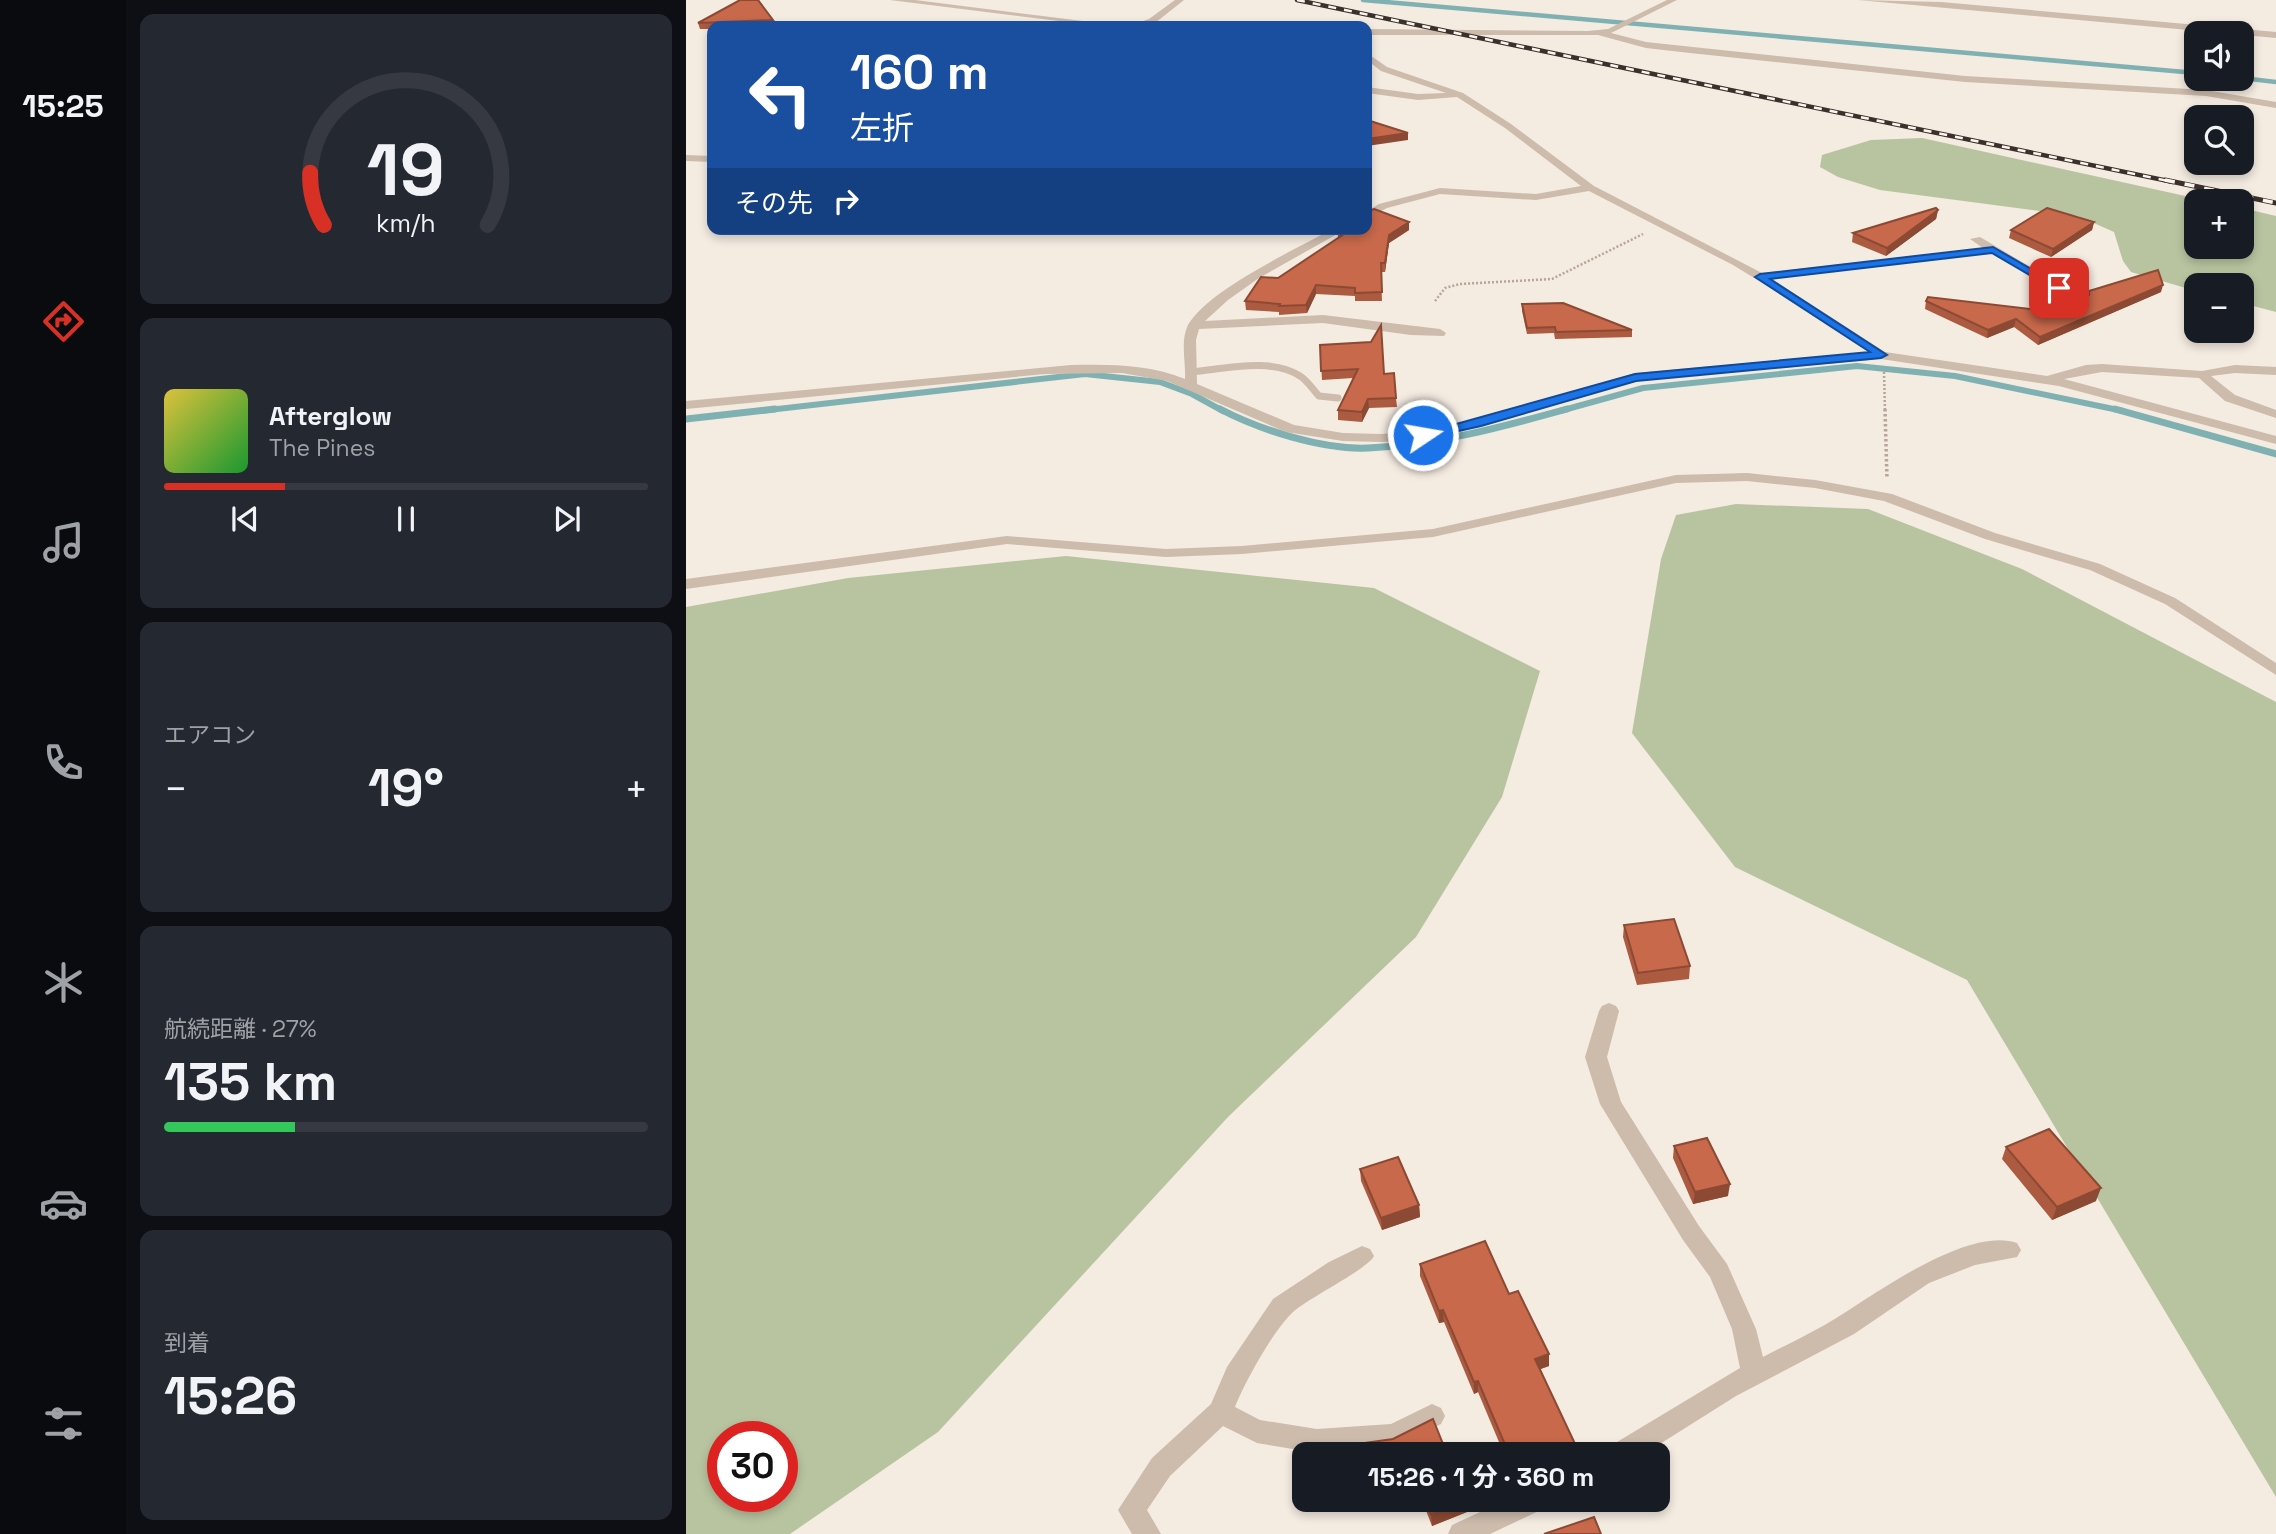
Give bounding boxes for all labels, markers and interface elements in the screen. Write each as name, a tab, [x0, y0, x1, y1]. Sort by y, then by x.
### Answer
map controls	[2184, 21, 2254, 343]
button: sound	[2184, 21, 2254, 91]
text: 160 m	[850, 41, 988, 103]
icon: left	[735, 49, 826, 140]
text: 15:25	[22, 86, 104, 126]
button: search	[2184, 105, 2254, 175]
text: 左折	[850, 108, 914, 148]
text: 19	[367, 123, 445, 216]
icon: right	[827, 182, 865, 220]
text: その先	[735, 186, 813, 220]
button: +	[2184, 189, 2254, 259]
text: km/h	[376, 207, 436, 239]
pin	[2029, 258, 2089, 318]
icon: arrive	[2040, 269, 2078, 307]
button: −	[2184, 273, 2254, 343]
icon: directions	[39, 297, 88, 346]
position arrow	[1386, 398, 1460, 472]
text: Afterglow	[269, 399, 392, 433]
text: The Pines	[269, 433, 375, 463]
icon: previous	[226, 500, 264, 538]
icon: pause	[387, 500, 425, 538]
icon: next	[548, 500, 586, 538]
icon: music	[39, 518, 88, 567]
text: エアコン	[164, 720, 256, 750]
icon: phone	[39, 738, 88, 787]
text: 19°	[368, 755, 444, 821]
text: −	[164, 765, 188, 813]
text: +	[624, 765, 648, 813]
icon: climate	[39, 958, 88, 1007]
text: 航続距離 · 27%	[164, 1014, 317, 1044]
text: 135 km	[164, 1049, 337, 1115]
icon: car	[39, 1179, 88, 1228]
text: 到着	[164, 1328, 210, 1358]
text: 15:26	[164, 1363, 297, 1429]
icon: filters	[39, 1399, 88, 1448]
speed limit sign: 30	[707, 1421, 798, 1512]
text: 15:26 · 1 分 · 360 m	[1368, 1460, 1594, 1494]

